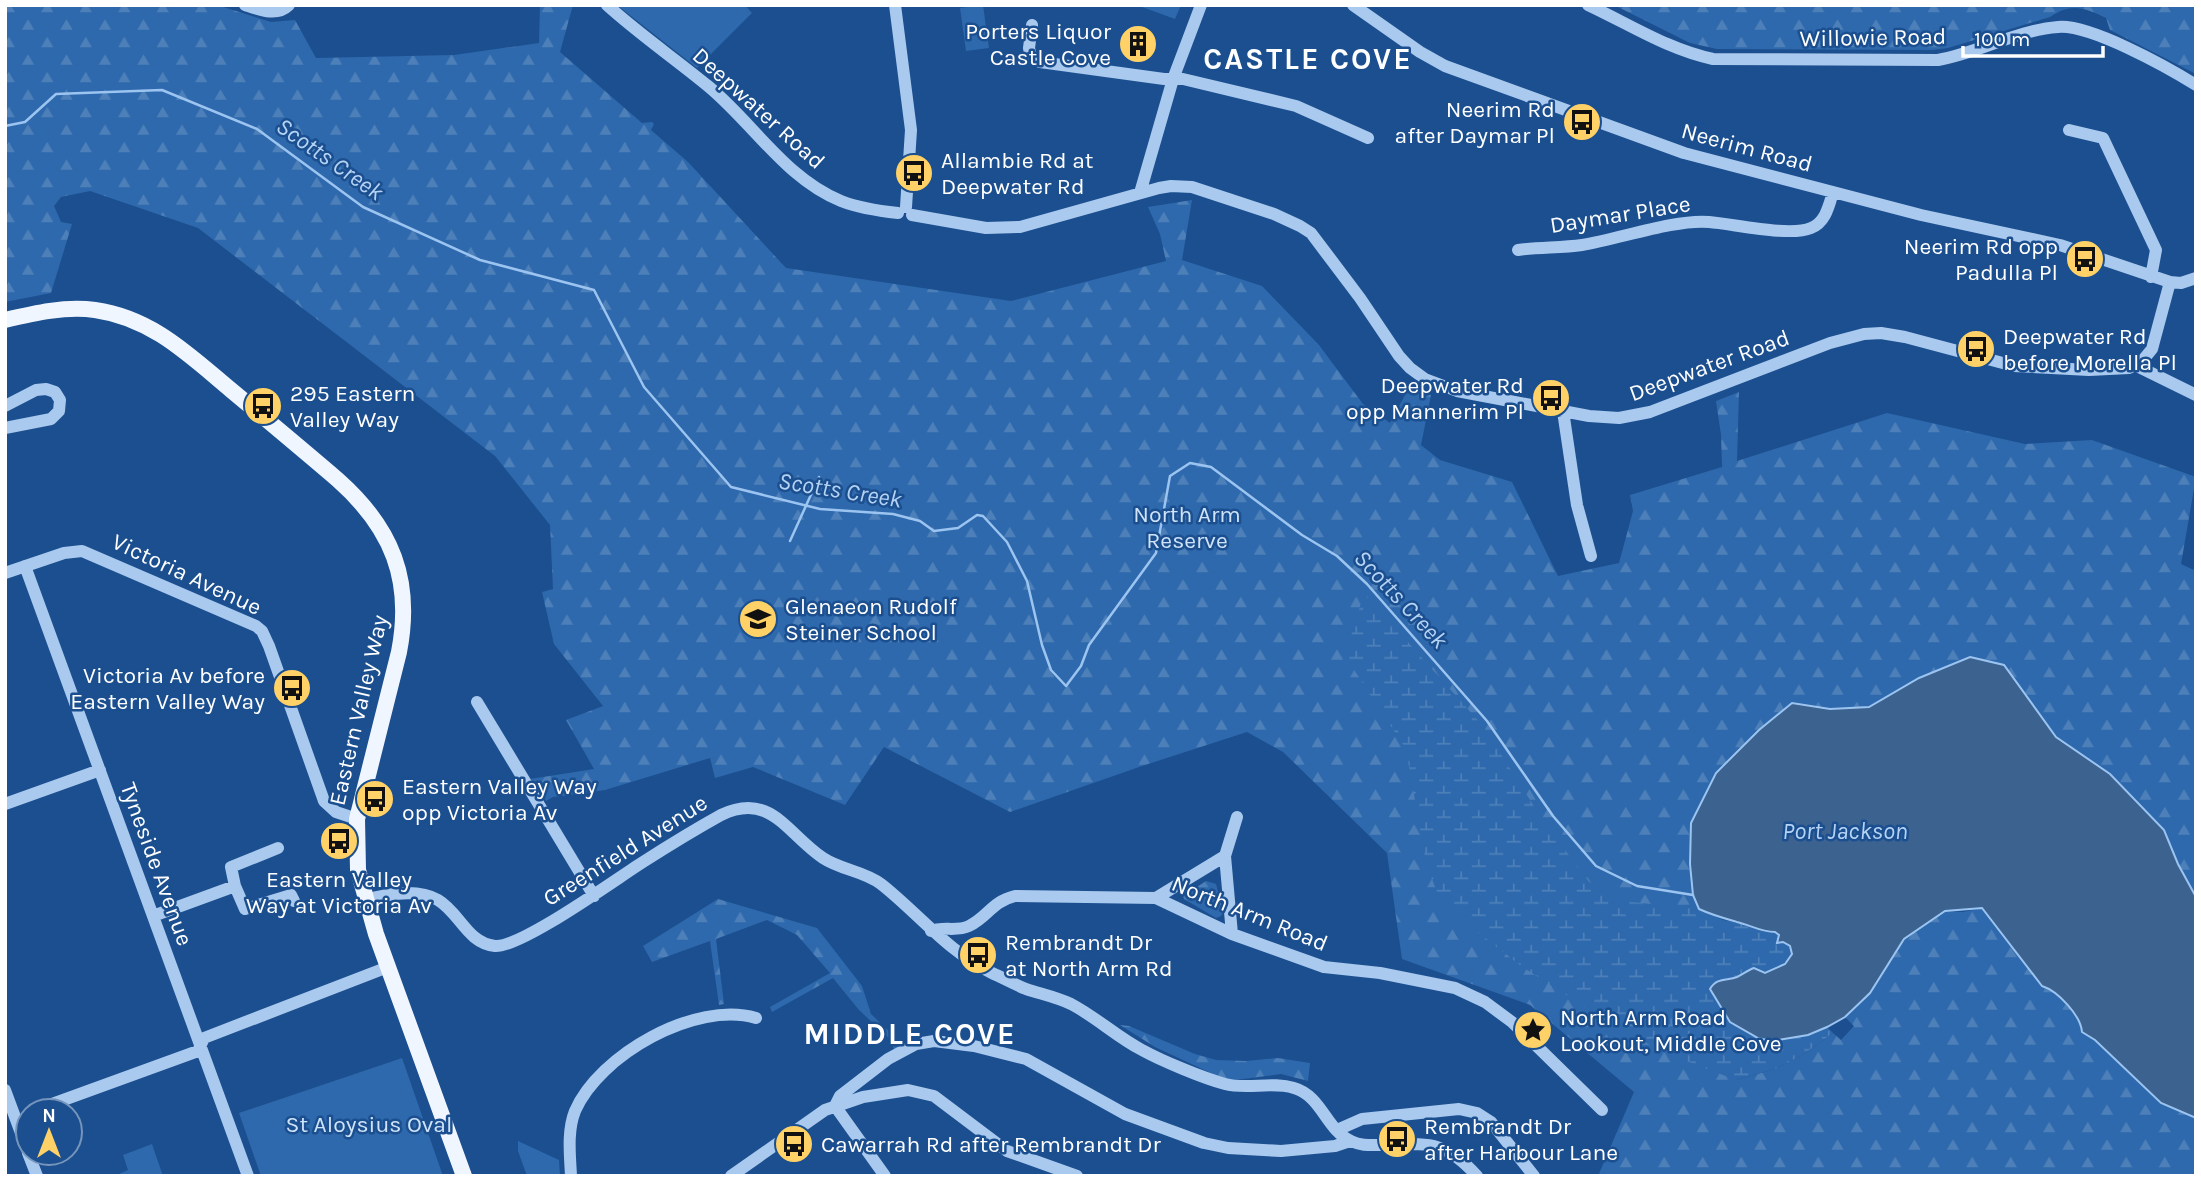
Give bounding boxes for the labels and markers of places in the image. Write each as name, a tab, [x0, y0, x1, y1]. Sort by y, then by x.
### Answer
place label: Porters Liquor Castle Cove	[965, 18, 1112, 71]
building icon: Porters Liquor Castle Cove	[1117, 23, 1159, 65]
place label: Neerim Rd after Daymar Pl	[1395, 96, 1555, 149]
bus stop icon: Neerim Rd after Daymar Pl	[1561, 101, 1603, 143]
place label: Allambie Rd at Deepwater Rd	[941, 147, 1094, 200]
bus stop icon: Allambie Rd at Deepwater Rd	[893, 152, 935, 194]
place label: Neerim Rd opp Padulla Pl	[1904, 233, 2058, 286]
bus stop icon: Neerim Rd opp Padulla Pl	[2064, 238, 2106, 280]
place label: Deepwater Rd before Morella Pl	[2003, 323, 2177, 376]
bus stop icon: Deepwater Rd before Morella Pl	[1955, 328, 1997, 370]
place label: Deepwater Rd opp Mannerim Pl	[1346, 372, 1524, 425]
bus stop icon: Deepwater Rd opp Mannerim Pl	[1530, 377, 1572, 419]
place label: 295 Eastern Valley Way	[290, 380, 415, 433]
bus stop icon: 295 Eastern Valley Way	[242, 385, 284, 427]
place label: Glenaeon Rudolf Steiner School	[785, 593, 957, 646]
school or university icon: Glenaeon Rudolf Steiner School	[737, 598, 779, 640]
place label: Victoria Av before Eastern Valley Way	[70, 662, 265, 715]
bus stop icon: Victoria Av before Eastern Valley Way	[271, 667, 313, 709]
place label: Eastern Valley Way opp Victoria Av	[402, 773, 597, 826]
bus stop icon: Eastern Valley Way opp Victoria Av	[354, 778, 396, 820]
bus stop icon: Eastern Valley Way at Victoria Av	[318, 820, 360, 862]
place label: Eastern Valley Way at Victoria Av	[246, 866, 432, 919]
place label: Rembrandt Dr at North Arm Rd	[1005, 929, 1173, 982]
bus stop icon: Rembrandt Dr at North Arm Rd	[957, 934, 999, 976]
place label: North Arm Road Lookout, Middle Cove	[1560, 1004, 1782, 1057]
place icon: North Arm Road Lookout, Middle Cove	[1512, 1009, 1554, 1051]
place label: Rembrandt Dr after Harbour Lane	[1424, 1113, 1618, 1166]
bus stop icon: Rembrandt Dr after Harbour Lane	[1376, 1118, 1418, 1160]
bus stop icon: Cawarrah Rd after Rembrandt Dr	[773, 1123, 815, 1165]
place label: Cawarrah Rd after Rembrandt Dr	[821, 1131, 1161, 1158]

